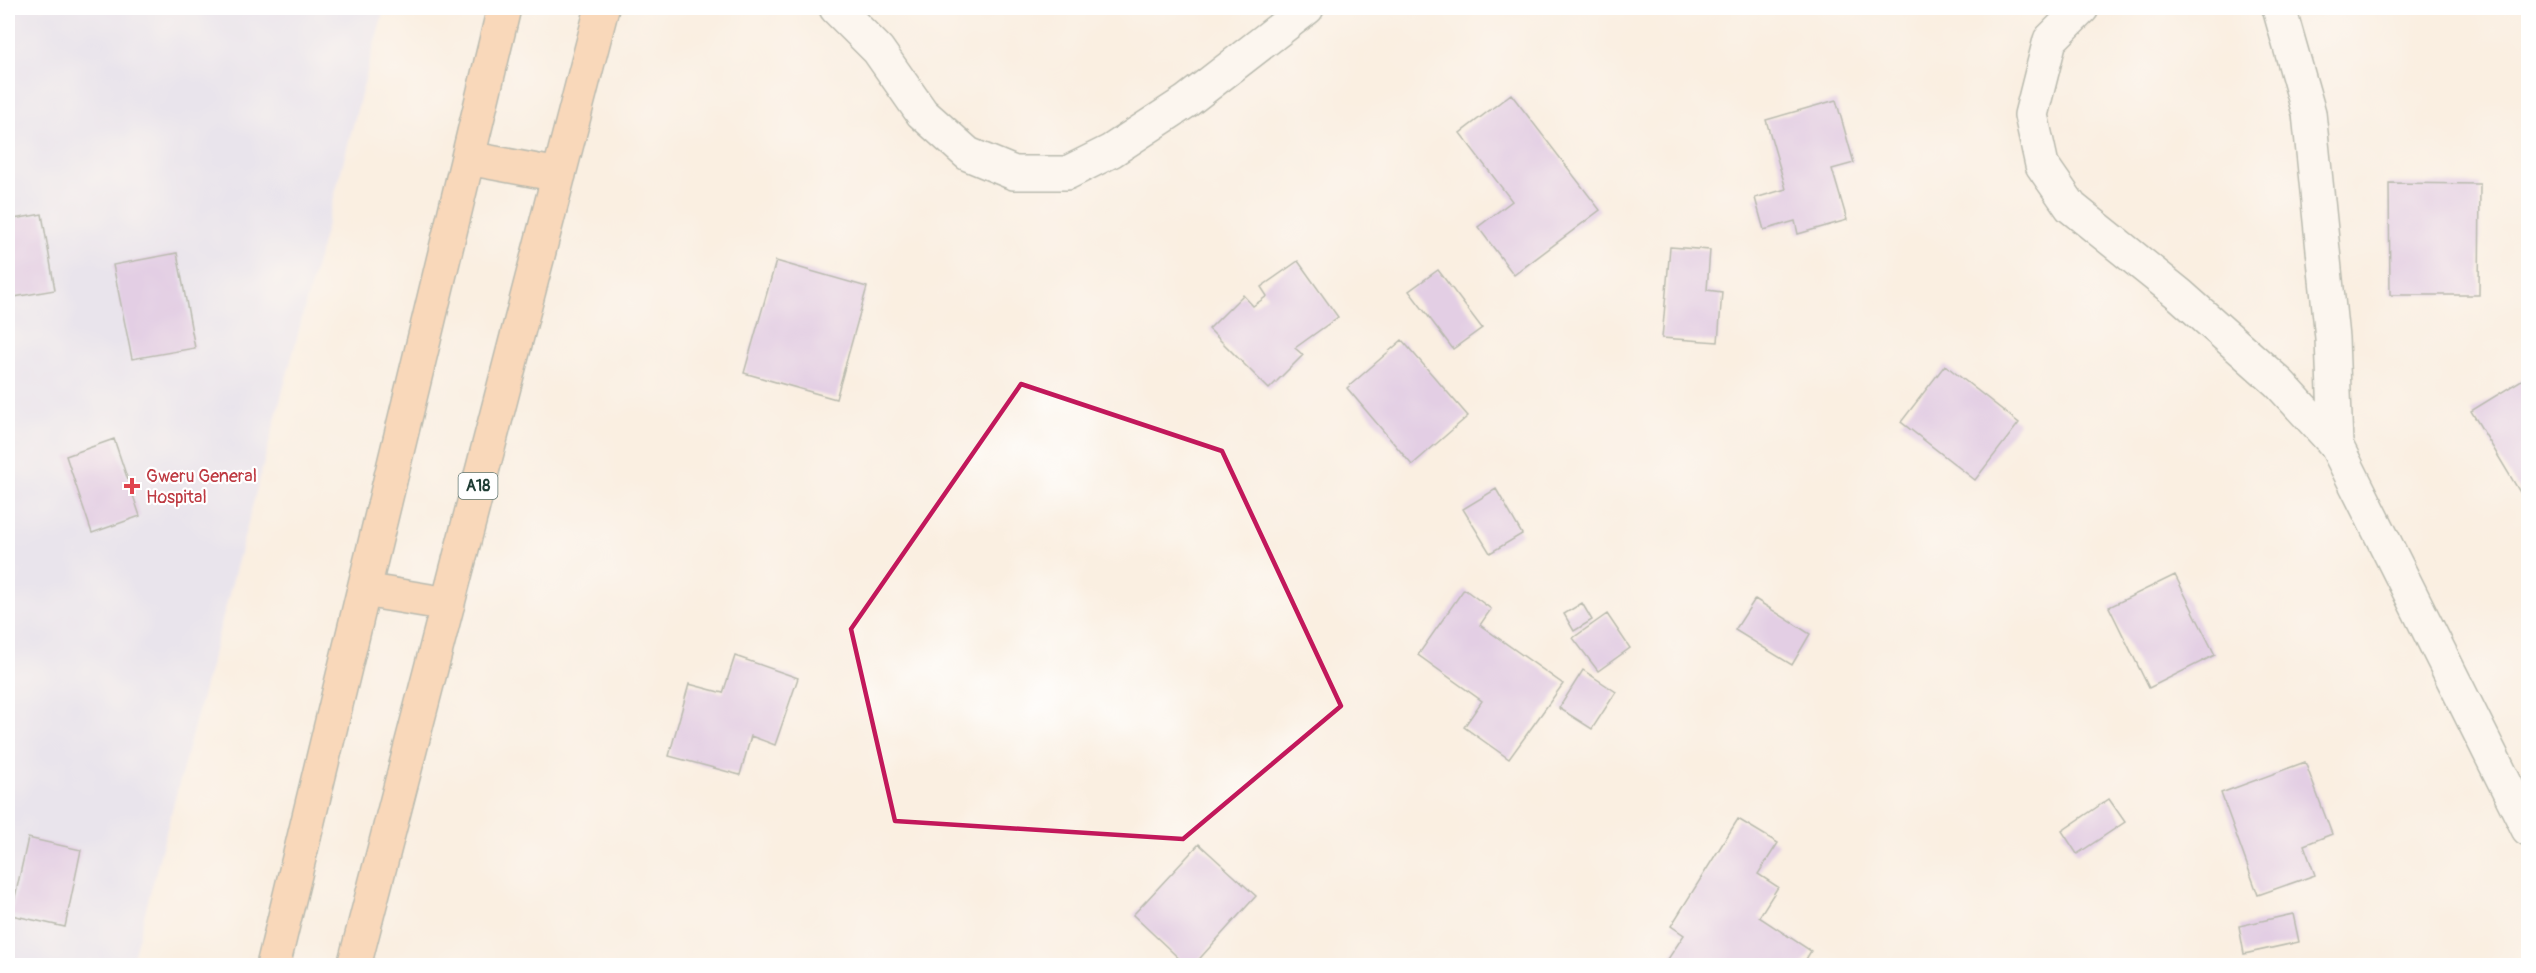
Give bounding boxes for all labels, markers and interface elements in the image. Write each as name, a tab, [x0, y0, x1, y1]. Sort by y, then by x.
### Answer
place label: Gweru General Hospital	[146, 465, 257, 509]
road number: A18	[458, 473, 498, 499]
marker: Gweru General Hospital	[123, 477, 141, 495]

